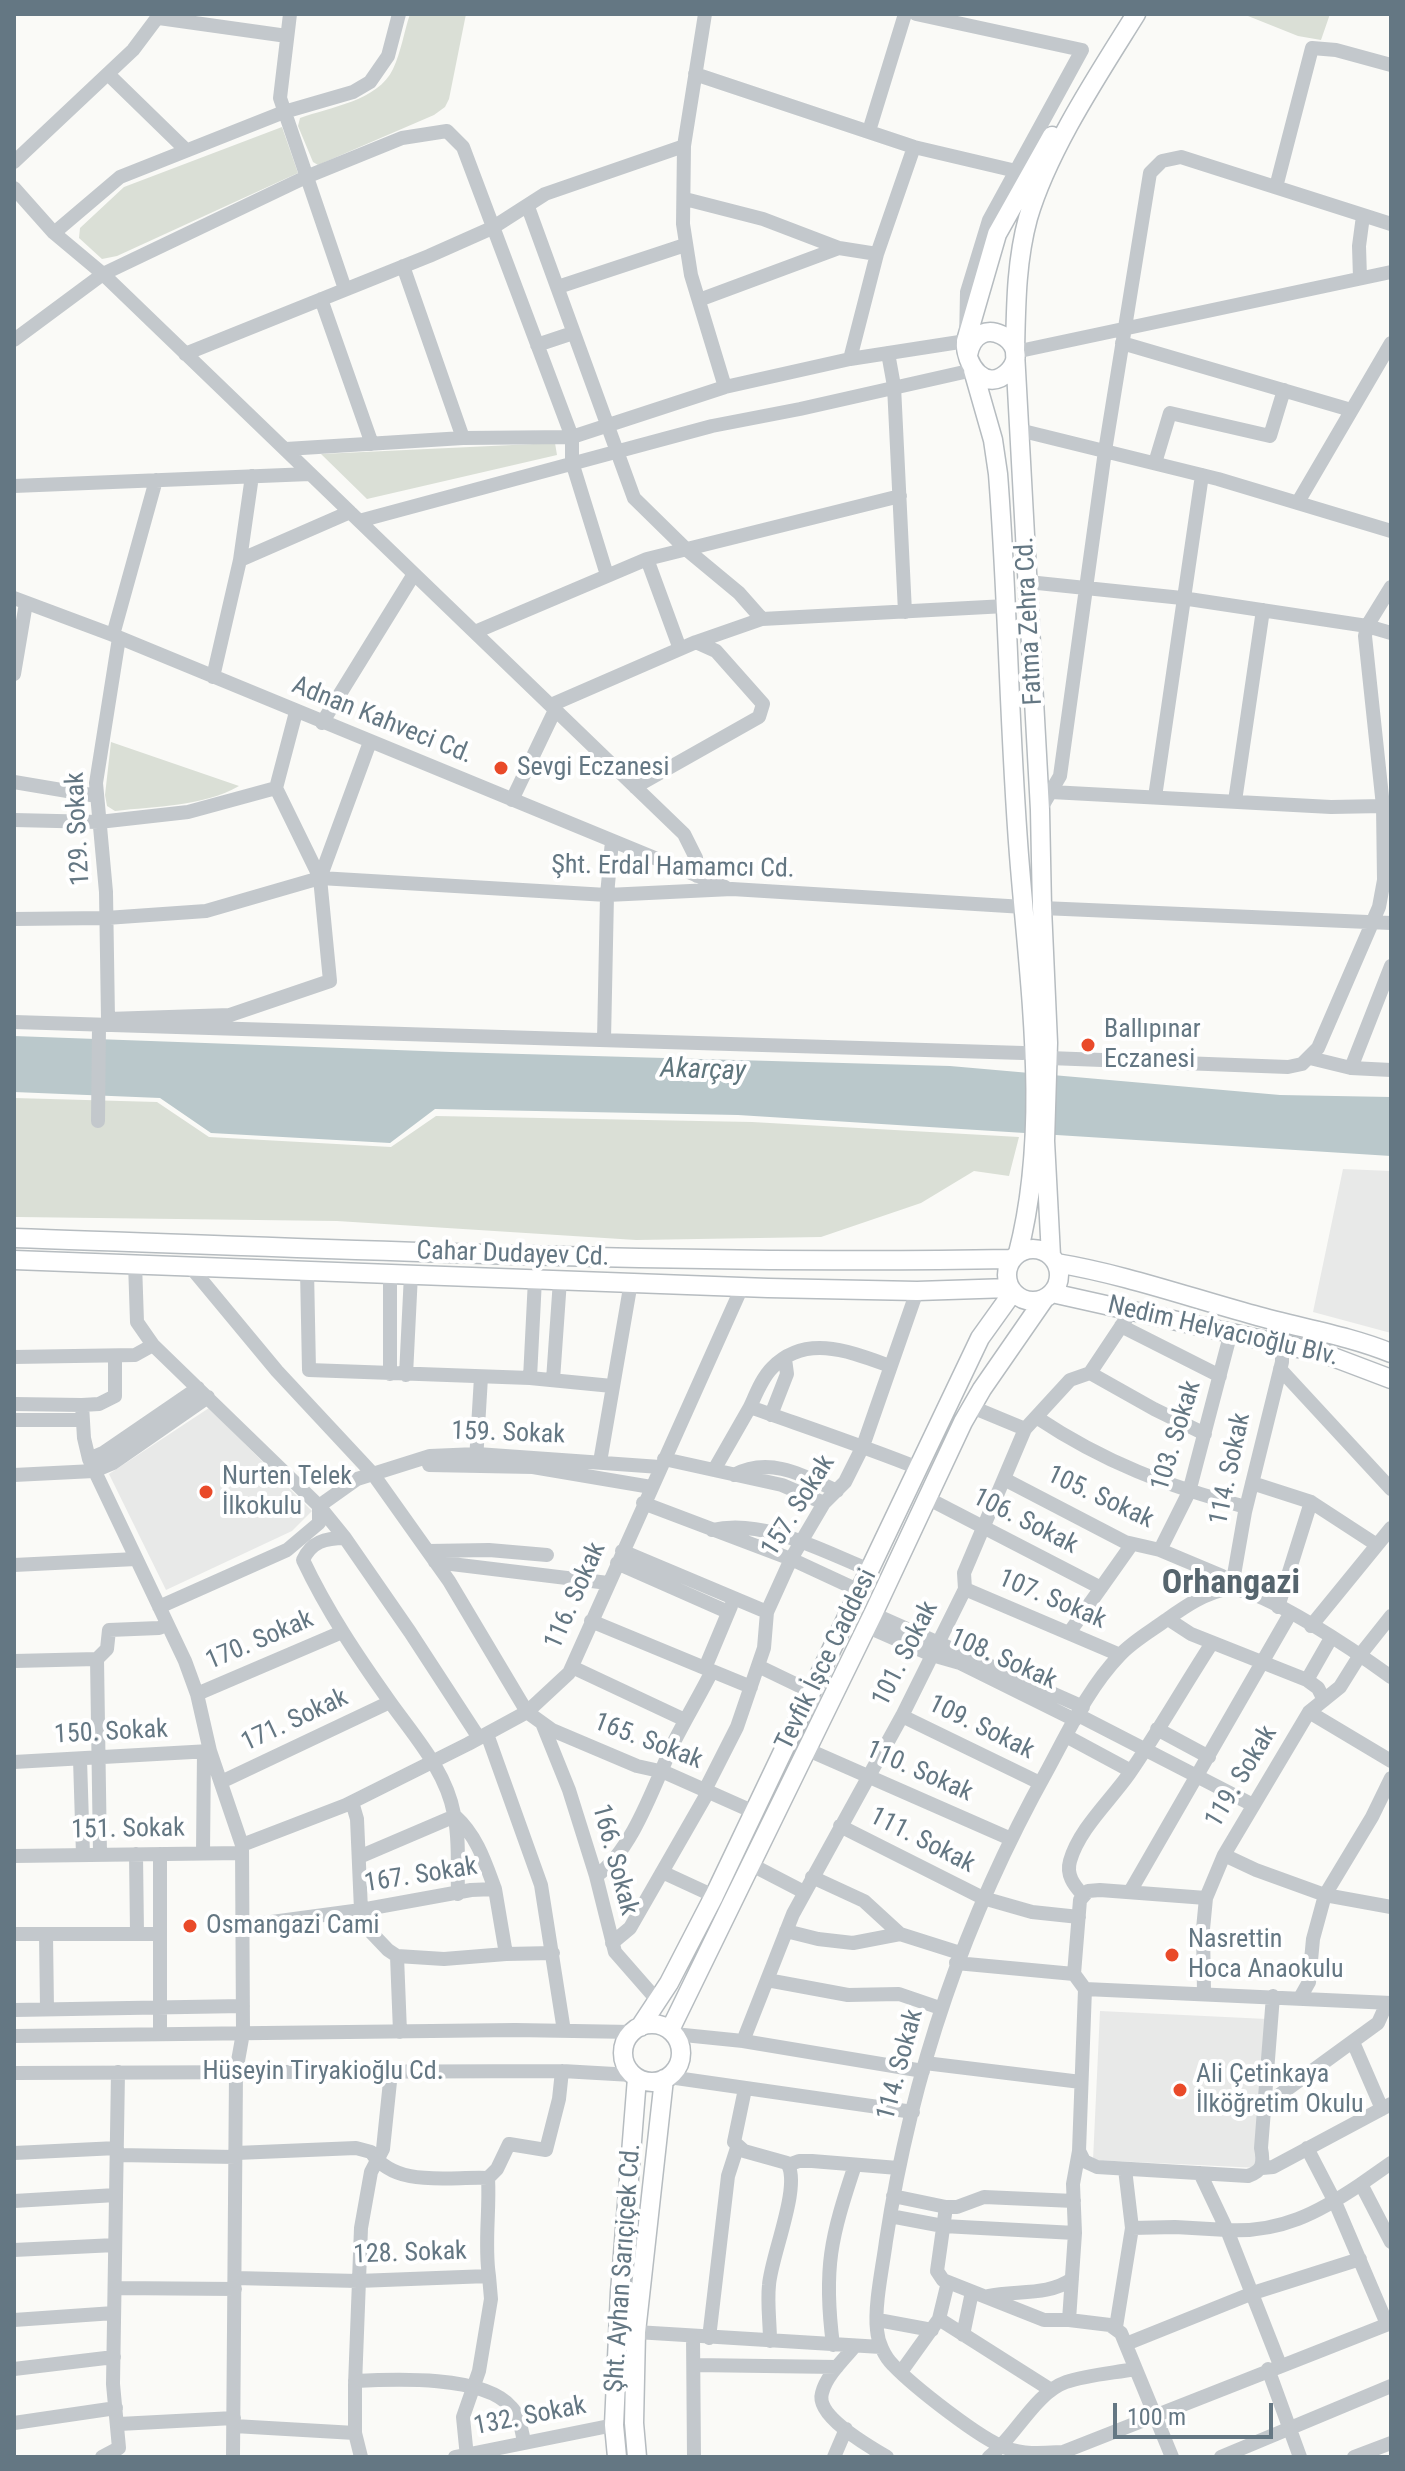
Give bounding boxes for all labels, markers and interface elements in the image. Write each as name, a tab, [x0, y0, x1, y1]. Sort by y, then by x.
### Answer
street label: Fatma Zehra Cd.	[1010, 536, 1050, 706]
street label: Adnan Kahveci Cd.	[287, 671, 477, 771]
place label: Sevgi Eczanesi	[517, 752, 669, 784]
marker: Sevgi Eczanesi	[492, 759, 510, 777]
street label: 129. Sokak	[60, 771, 98, 887]
street label: Şht. Erdal Hamamcı Cd.	[551, 850, 795, 886]
place label: Ballıpınar Eczanesi	[1104, 1014, 1201, 1076]
marker: Ballıpınar Eczanesi	[1079, 1036, 1097, 1054]
water label: Akarçay	[660, 1053, 746, 1089]
street label: Cahar Dudayev Cd.	[416, 1236, 610, 1274]
street label: Nedim Helvacıoğlu Blv.	[1105, 1290, 1341, 1374]
street label: 103. Sokak	[1145, 1377, 1209, 1495]
street label: 114. Sokak	[1204, 1410, 1258, 1528]
street label: 159. Sokak	[451, 1416, 565, 1452]
street label: 157. Sokak	[756, 1450, 842, 1562]
street label: 105. Sokak	[1042, 1460, 1158, 1536]
place label: Nurten Telek İlkokulu	[222, 1461, 352, 1522]
street label: 106. Sokak	[967, 1482, 1083, 1562]
marker: Nurten Telek İlkokulu	[197, 1483, 215, 1501]
street label: 116. Sokak	[539, 1538, 613, 1654]
street label: 107. Sokak	[994, 1563, 1110, 1637]
street label: Tevfik İşce Caddesi	[770, 1564, 884, 1756]
district label: Orhangazi	[1162, 1564, 1300, 1604]
street label: 101. Sokak	[866, 1596, 946, 1712]
street label: 170. Sokak	[202, 1604, 318, 1678]
street label: 108. Sokak	[945, 1623, 1061, 1697]
street label: 171. Sokak	[237, 1683, 353, 1759]
street label: 109. Sokak	[923, 1689, 1039, 1767]
street label: 165. Sokak	[589, 1707, 707, 1777]
street label: 150. Sokak	[53, 1714, 169, 1752]
street label: 119. Sokak	[1199, 1720, 1285, 1834]
street label: 110. Sokak	[861, 1735, 977, 1809]
street label: 166. Sokak	[584, 1801, 644, 1919]
street label: 111. Sokak	[864, 1801, 980, 1881]
street label: 151. Sokak	[71, 1813, 185, 1847]
street label: 167. Sokak	[362, 1852, 480, 1900]
place label: Osmangazi Cami	[206, 1910, 379, 1942]
marker: Osmangazi Cami	[181, 1917, 199, 1935]
place label: Nasrettin Hoca Anaokulu	[1188, 1924, 1344, 1986]
marker: Nasrettin Hoca Anaokulu	[1163, 1946, 1181, 1964]
street label: 114. Sokak	[871, 2006, 931, 2124]
street label: Hüseyin Tiryakioğlu Cd.	[202, 2056, 444, 2088]
place label: Ali Çetinkaya İlköğretim Okulu	[1196, 2059, 1364, 2120]
marker: Ali Çetinkaya İlköğretim Okulu	[1171, 2081, 1189, 2099]
street label: Şht. Ayhan Sarıçiçek Cd.	[600, 2142, 648, 2394]
street label: 128. Sokak	[353, 2236, 467, 2272]
scale bar	[1117, 2387, 1277, 2437]
street label: 132. Sokak	[471, 2391, 589, 2443]
text: 100 m	[1127, 2403, 1186, 2431]

